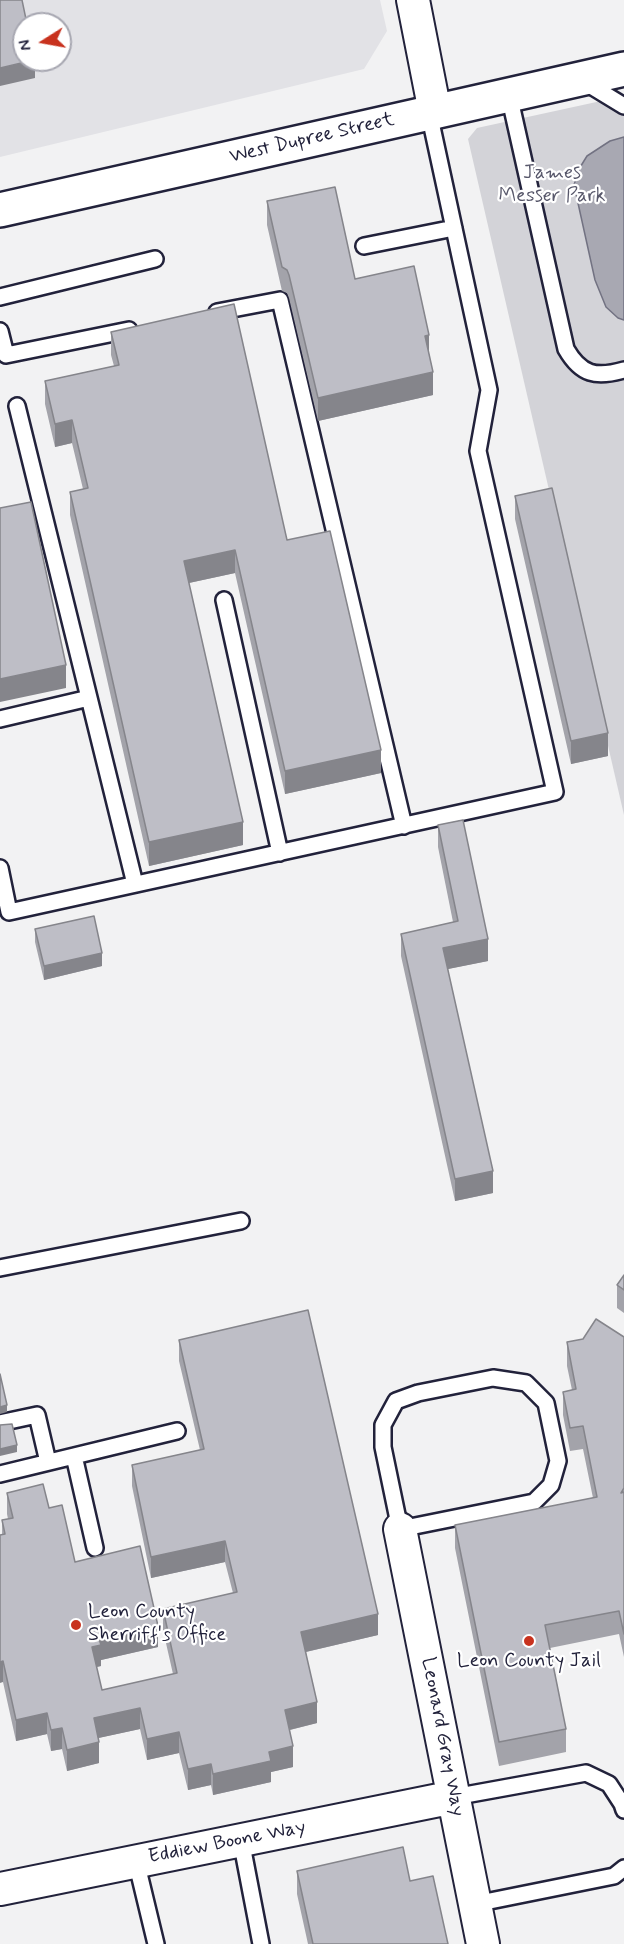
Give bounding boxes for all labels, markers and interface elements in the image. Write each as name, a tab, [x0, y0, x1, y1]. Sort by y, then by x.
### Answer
north arrow	[12, 12, 72, 72]
text: N	[14, 38, 37, 52]
street label: West Dupree Street	[227, 108, 397, 170]
park label: James Messer Park	[499, 162, 605, 209]
place label: Leon County Sherriff's Office	[88, 1601, 226, 1648]
marker: Leon County Sherriff's Office	[69, 1618, 83, 1632]
marker: Leon County Jail	[522, 1634, 536, 1648]
place label: Leon County Jail	[457, 1650, 601, 1674]
street label: Leonard Gray Way	[415, 1655, 469, 1819]
street label: Eddiew Boone Way	[146, 1816, 308, 1870]

